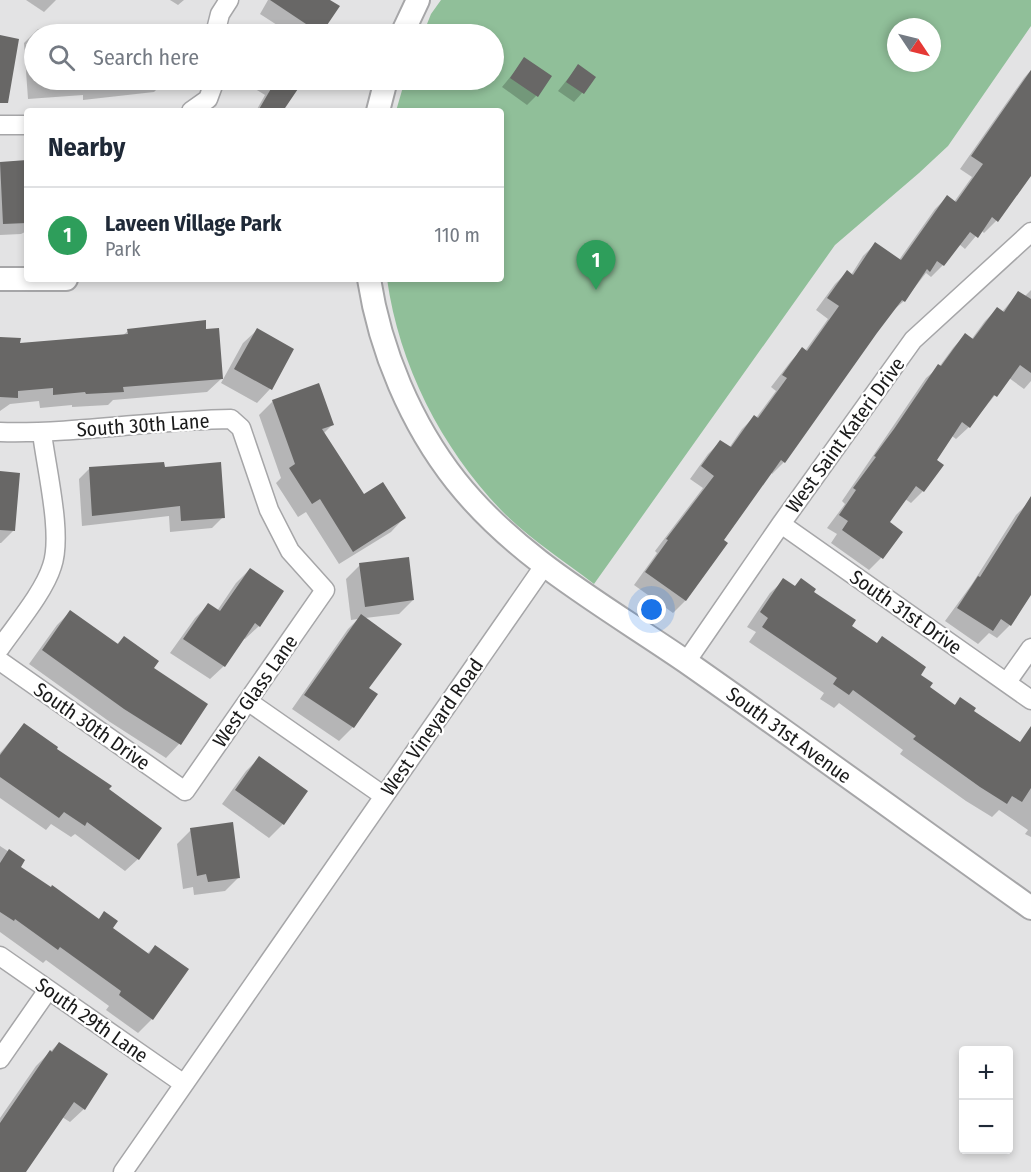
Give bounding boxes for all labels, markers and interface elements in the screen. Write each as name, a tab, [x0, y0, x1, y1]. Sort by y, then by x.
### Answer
north arrow	[887, 18, 941, 72]
search box	[24, 24, 504, 90]
icon: search	[45, 41, 78, 74]
text: Search here	[93, 44, 199, 71]
text: Nearby	[48, 132, 125, 163]
text: Laveen Village Park	[105, 210, 281, 237]
text: 1	[63, 223, 72, 247]
text: 110 m	[434, 223, 480, 247]
text: Park	[105, 237, 141, 261]
pin: 1	[576, 240, 616, 290]
street label: West Saint Kateri Drive	[781, 353, 909, 517]
street label: South 30th Lane	[76, 408, 210, 442]
street label: South 31st Drive	[845, 565, 967, 659]
your location	[637, 595, 666, 624]
street label: West Glass Lane	[208, 630, 302, 752]
street label: West Vineyard Road	[376, 654, 488, 800]
street label: South 30th Drive	[29, 677, 155, 775]
street label: South 31st Avenue	[722, 682, 856, 788]
street label: South 29th Lane	[31, 972, 153, 1068]
map controls	[959, 1046, 1013, 1154]
button: +	[959, 1046, 1013, 1100]
button: −	[959, 1100, 1013, 1154]

